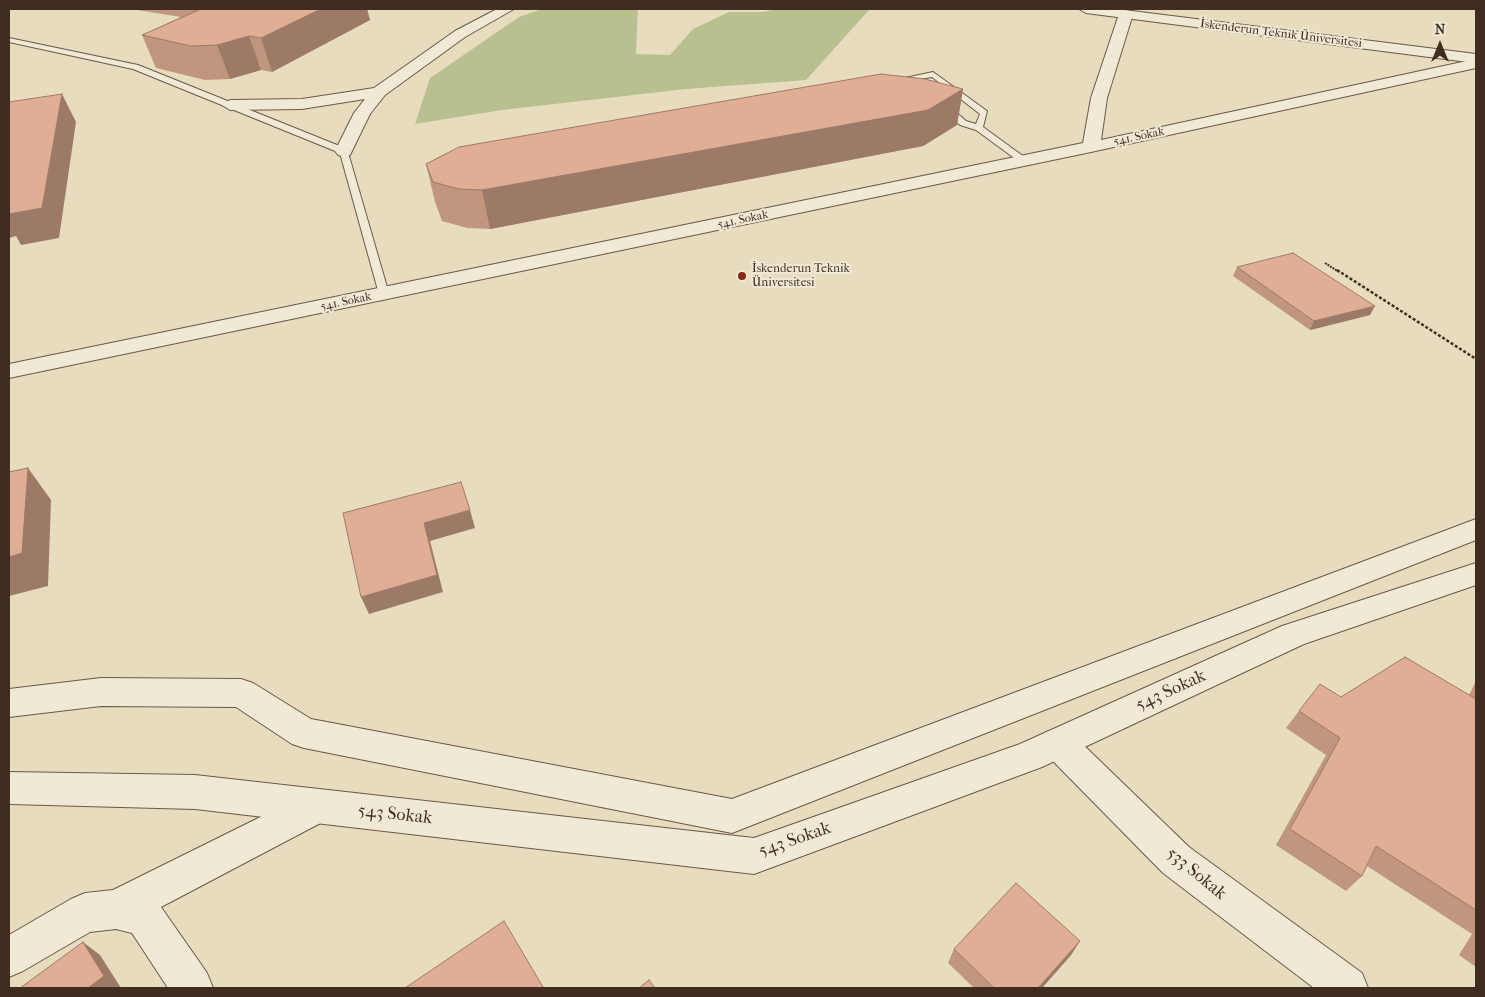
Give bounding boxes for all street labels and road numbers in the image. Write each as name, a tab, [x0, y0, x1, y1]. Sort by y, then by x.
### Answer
street label: İskenderun Teknik Üniversitesi	[1199, 17, 1363, 51]
street label: 541. Sokak	[1112, 125, 1166, 149]
street label: 541. Sokak	[716, 208, 770, 232]
street label: 541. Sokak	[319, 290, 373, 314]
street label: 543 Sokak	[1133, 665, 1209, 717]
street label: 543 Sokak	[357, 800, 433, 830]
street label: 543 Sokak	[756, 818, 834, 862]
street label: 533 Sokak	[1161, 843, 1231, 905]

